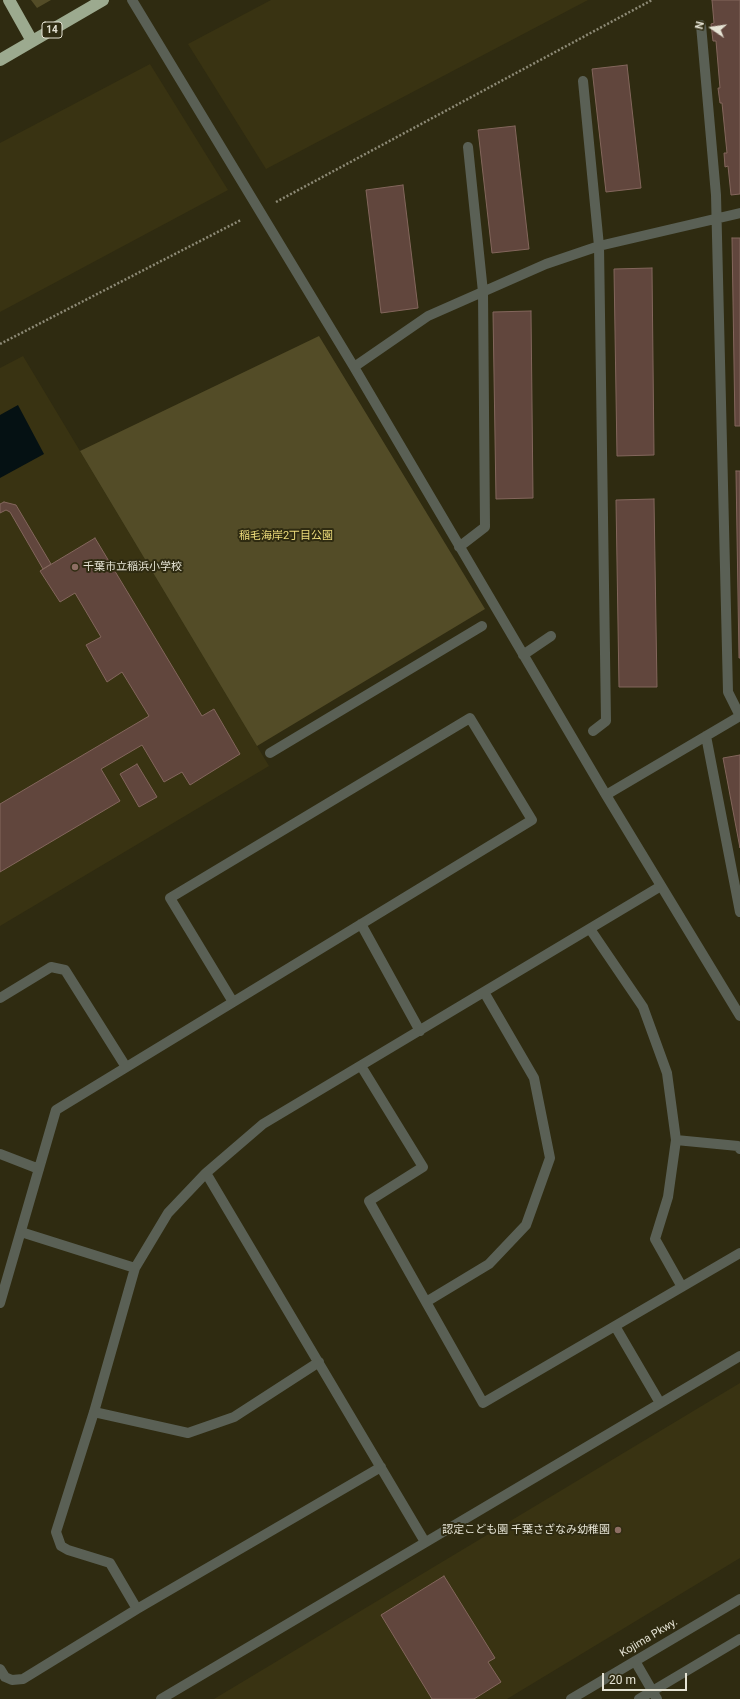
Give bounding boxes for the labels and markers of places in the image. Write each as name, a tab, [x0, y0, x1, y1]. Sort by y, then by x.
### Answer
place label: 千葉市立稲浜小学校	[83, 560, 182, 574]
marker: 千葉市立稲浜小学校	[70, 562, 80, 572]
place label: 認定こども園 千葉さざなみ幼稚園	[442, 1523, 610, 1537]
marker: 認定こども園 千葉さざなみ幼稚園	[613, 1525, 623, 1535]

